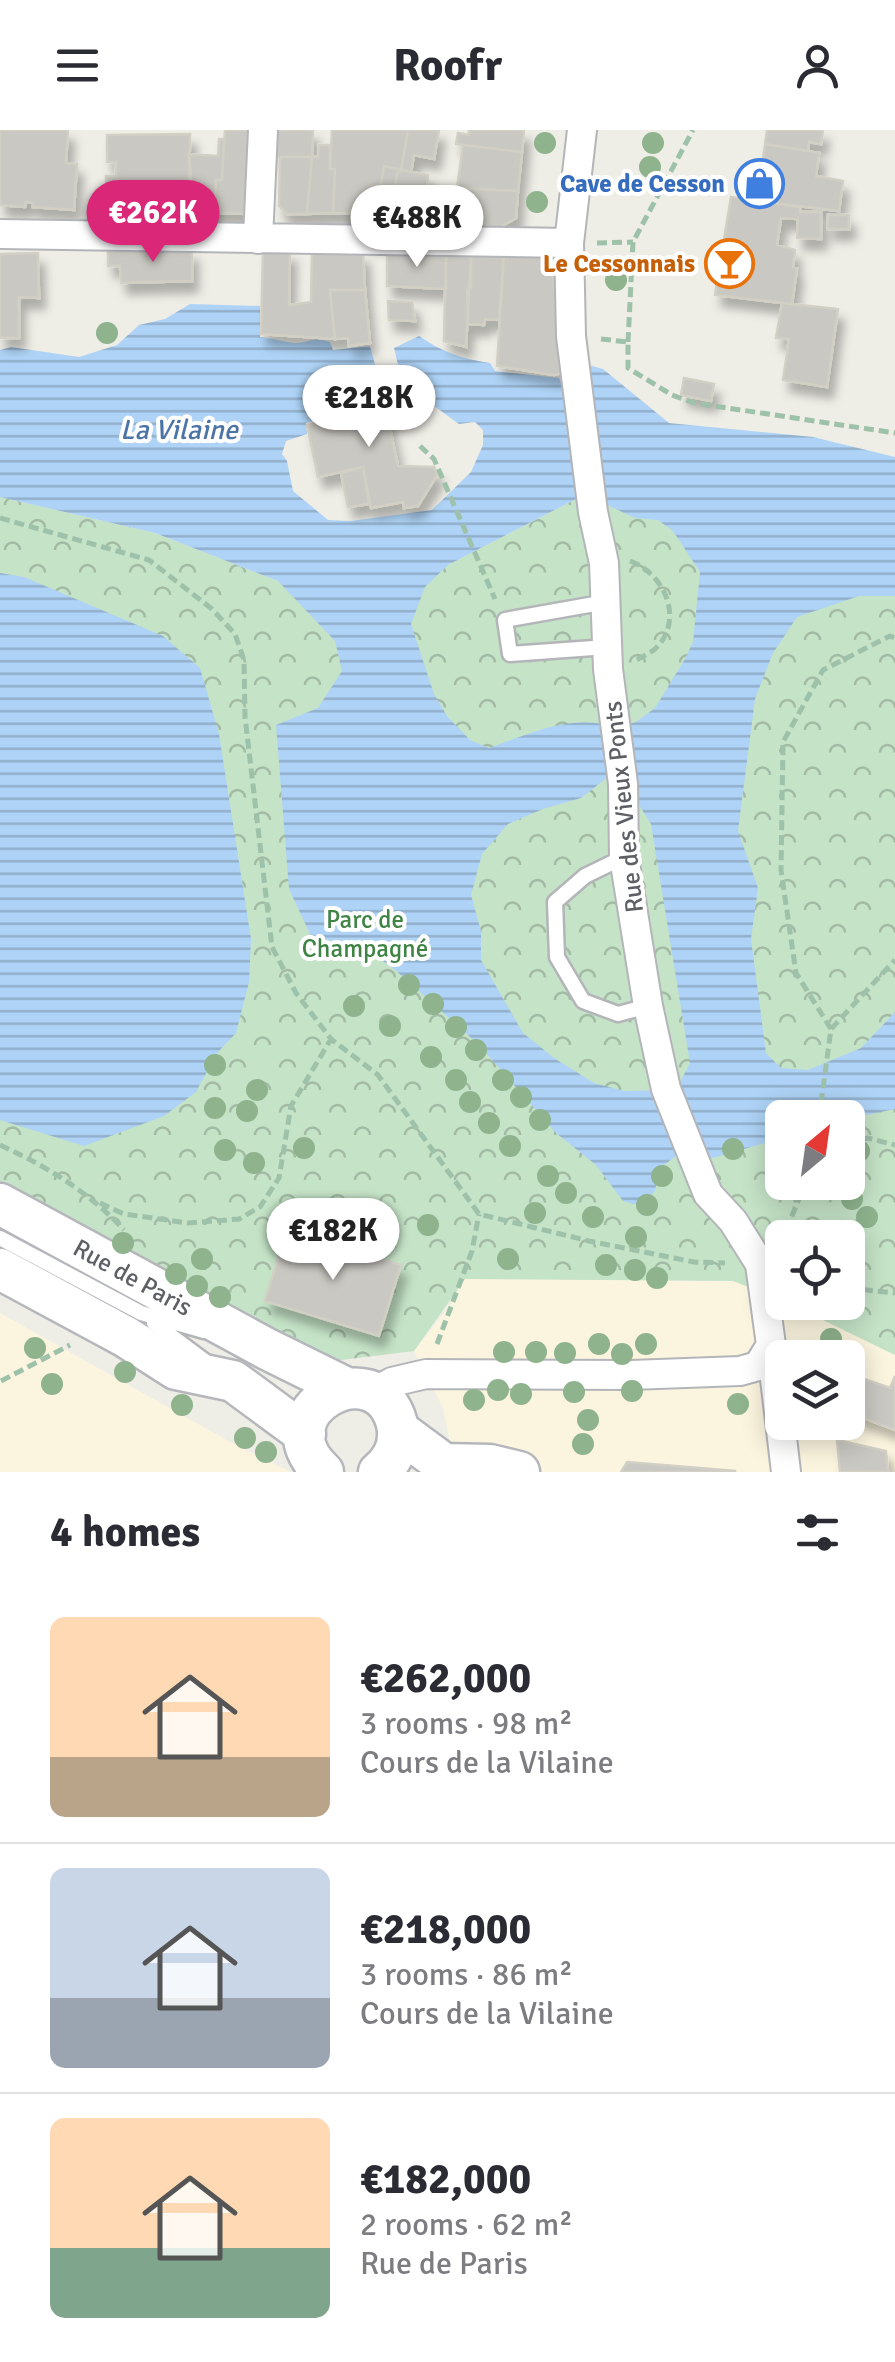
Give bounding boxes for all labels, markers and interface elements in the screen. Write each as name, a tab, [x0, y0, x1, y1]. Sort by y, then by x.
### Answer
icon: menu	[50, 38, 105, 93]
text: Roofr	[393, 38, 502, 93]
icon: person	[790, 38, 845, 93]
shop icon: Cave de Cesson	[734, 157, 786, 209]
place label: Cave de Cesson	[560, 168, 725, 199]
pin: €262K	[83, 180, 223, 265]
pin: €488K	[347, 185, 487, 270]
text: €262K	[109, 193, 197, 232]
text: €488K	[373, 198, 461, 237]
bar icon: Le Cessonnais	[704, 237, 756, 289]
place label: Le Cessonnais	[543, 248, 695, 279]
pin: €218K	[299, 365, 439, 450]
text: €218K	[325, 378, 413, 417]
water label: La Vilaine	[120, 413, 240, 447]
street label: Rue des Vieux Ponts	[597, 700, 650, 914]
park label: Parc de Champagné	[302, 904, 428, 964]
north arrow	[765, 1100, 865, 1200]
map controls	[765, 1100, 865, 1440]
pin: €182K	[263, 1198, 403, 1283]
text: €182K	[289, 1211, 377, 1250]
button: locate	[765, 1220, 865, 1320]
street label: Rue de Paris	[68, 1232, 198, 1323]
button: layers	[765, 1340, 865, 1440]
icon: filters	[790, 1505, 845, 1560]
text: 4 homes	[50, 1507, 200, 1558]
text: €262,000	[360, 1653, 531, 1704]
icon: home	[130, 1657, 250, 1777]
text: 3 rooms · 98 m²	[360, 1704, 573, 1743]
text: Cours de la Vilaine	[360, 1743, 614, 1782]
text: €218,000	[360, 1904, 531, 1955]
icon: home	[130, 1908, 250, 2028]
text: 3 rooms · 86 m²	[360, 1955, 573, 1994]
text: Cours de la Vilaine	[360, 1994, 614, 2033]
text: €182,000	[360, 2154, 531, 2205]
icon: home	[130, 2158, 250, 2278]
text: 2 rooms · 62 m²	[360, 2205, 573, 2244]
text: Rue de Paris	[360, 2244, 528, 2283]

